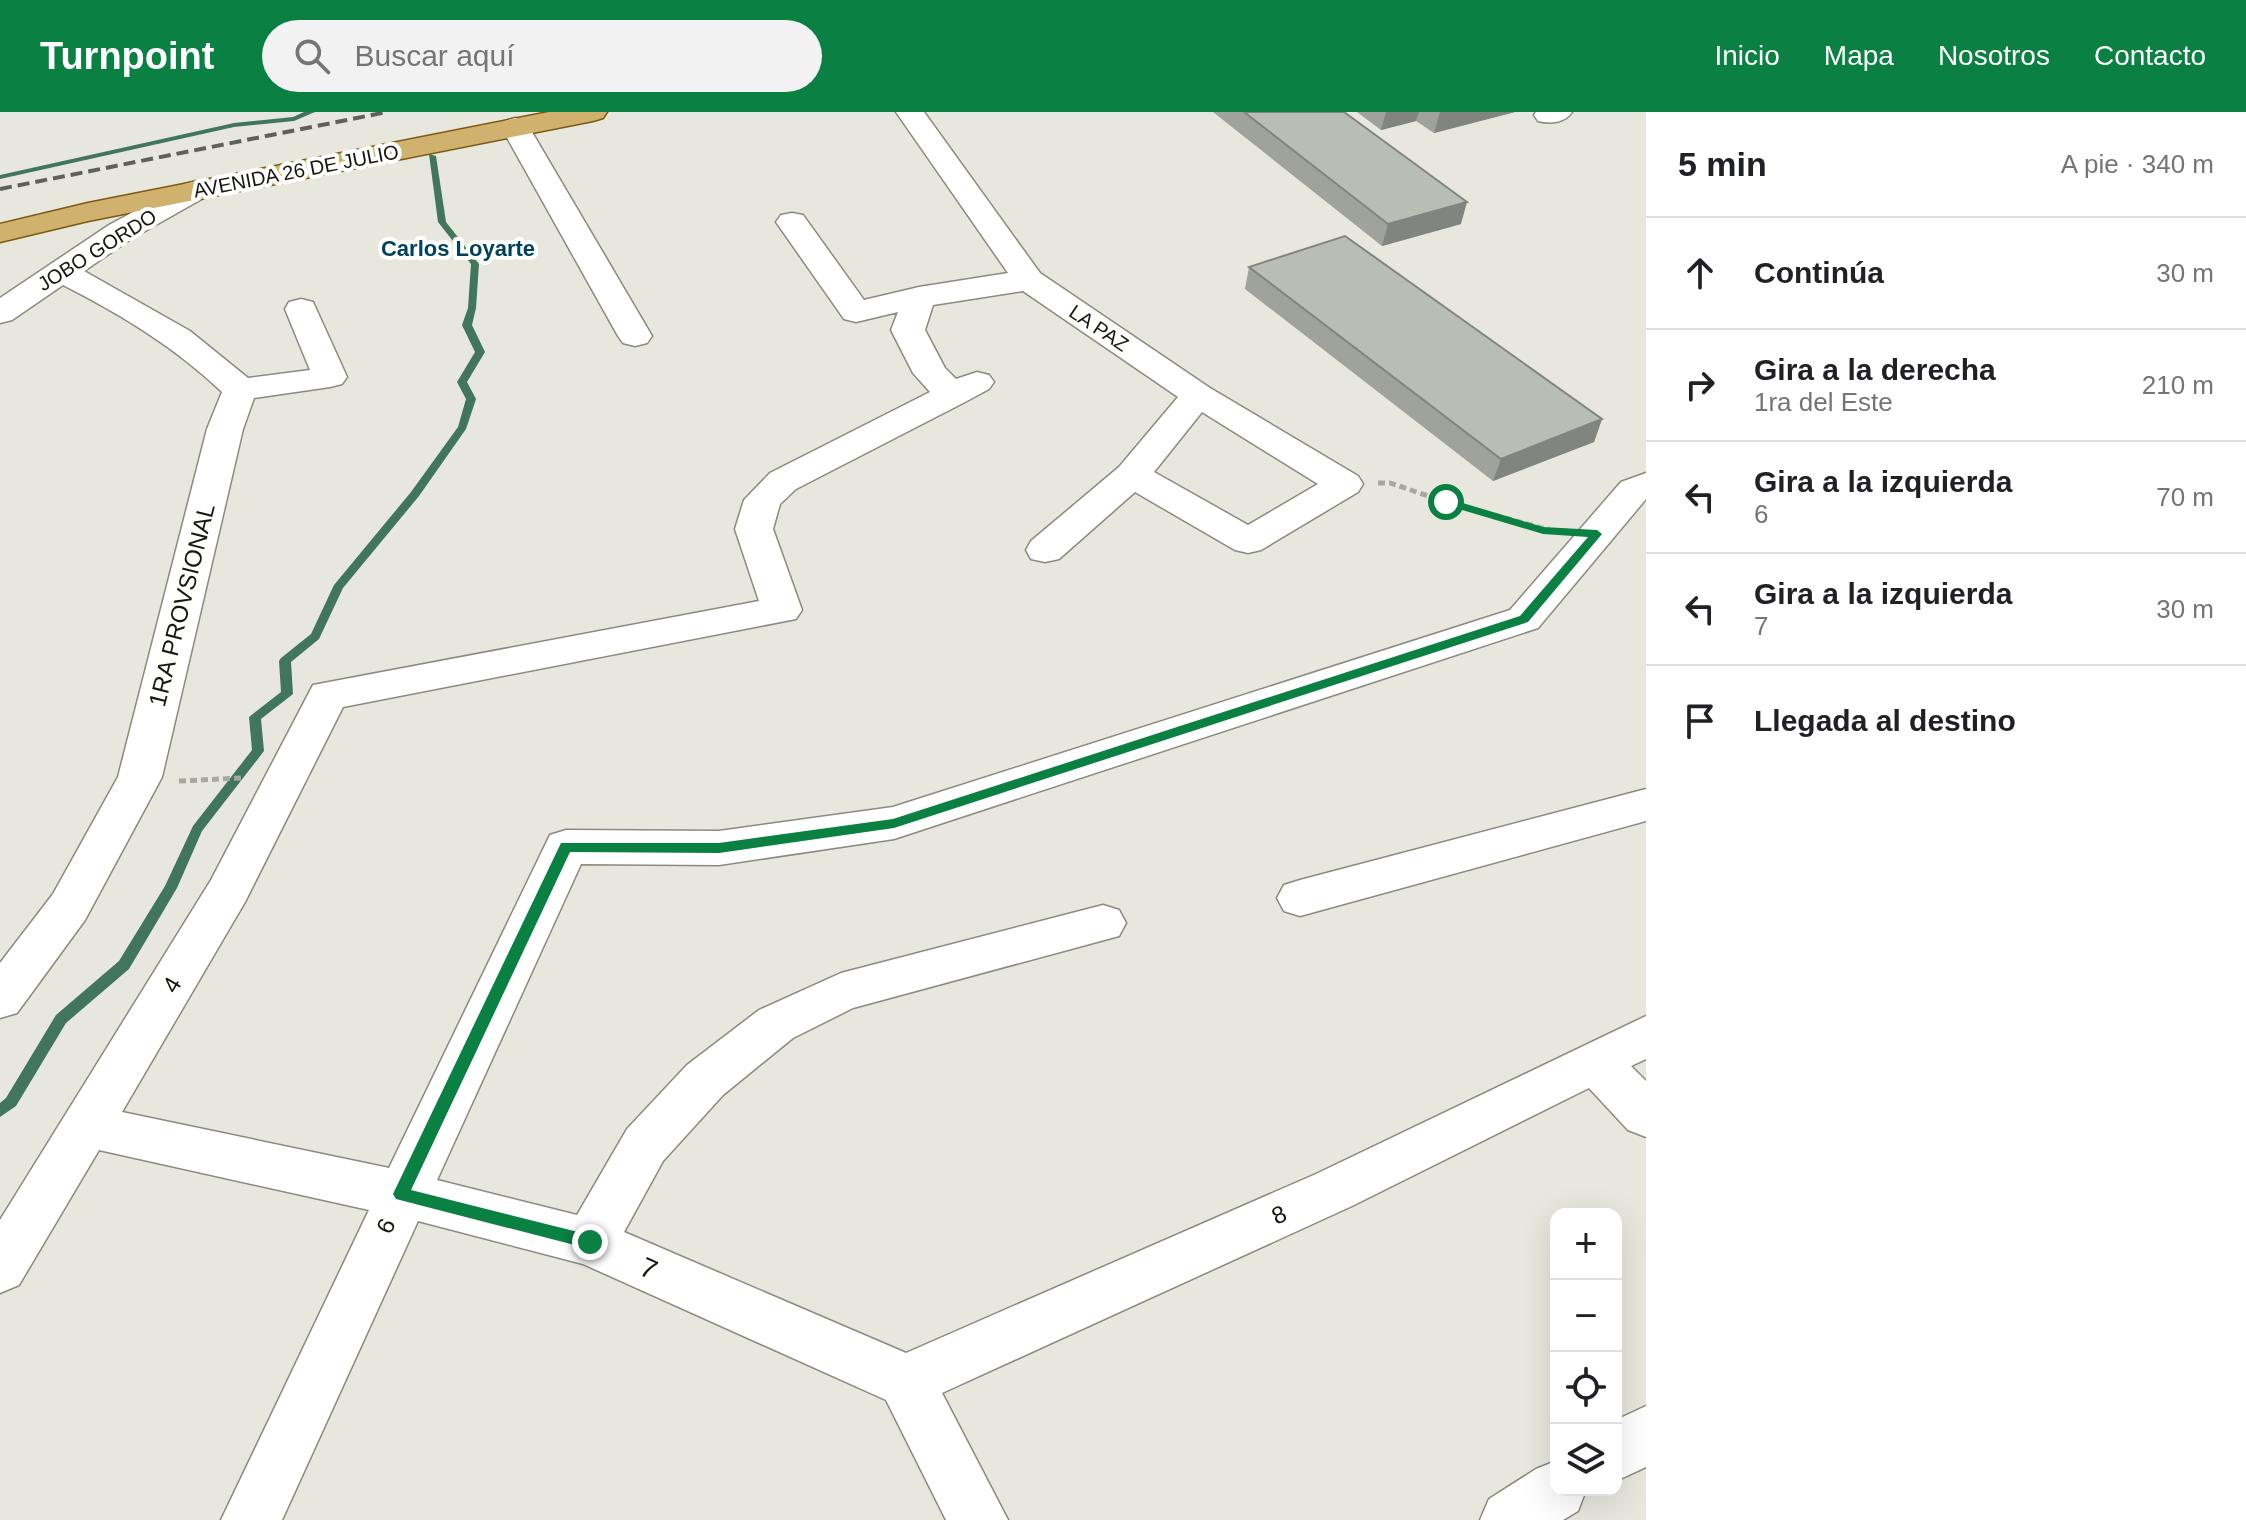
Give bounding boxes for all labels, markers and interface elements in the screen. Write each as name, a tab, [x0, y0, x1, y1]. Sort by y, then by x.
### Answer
search box	[262, 20, 822, 92]
icon: search	[290, 34, 334, 78]
text: Turnpoint	[40, 35, 214, 77]
text: Buscar aquí	[354, 39, 515, 72]
text: Inicio	[1714, 40, 1780, 71]
text: Mapa	[1824, 40, 1894, 71]
text: Nosotros	[1938, 40, 2050, 71]
text: Contacto	[2094, 40, 2206, 71]
street label: AVENIDA 26 DE JULIO	[192, 140, 400, 202]
text: 5 min	[1678, 145, 1767, 183]
text: A pie · 340 m	[2061, 149, 2214, 179]
street label: JOBO GORDO	[34, 205, 160, 295]
district label: Carlos Loyarte	[381, 236, 535, 261]
icon: ahead	[1678, 251, 1722, 295]
text: Continúa	[1754, 256, 1884, 289]
text: 30 m	[2156, 258, 2214, 288]
street label: LA PAZ	[1065, 300, 1133, 356]
text: Gira a la derecha	[1754, 353, 1996, 386]
icon: right	[1678, 363, 1722, 407]
text: 210 m	[2142, 370, 2214, 400]
text: 1ra del Este	[1754, 387, 1893, 417]
text: Gira a la izquierda	[1754, 465, 2012, 498]
icon: left	[1678, 475, 1722, 519]
text: 70 m	[2156, 482, 2214, 512]
route start	[1428, 484, 1464, 520]
text: 6	[1754, 499, 1768, 529]
street label: 1RA PROVSIONAL	[143, 501, 220, 709]
text: Gira a la izquierda	[1754, 577, 2012, 610]
icon: left	[1678, 587, 1722, 631]
text: 30 m	[2156, 594, 2214, 624]
text: 7	[1754, 611, 1768, 641]
icon: arrive	[1678, 699, 1722, 743]
text: Llegada al destino	[1754, 704, 2016, 737]
street label: 4	[157, 972, 187, 997]
street label: 8	[1267, 1199, 1290, 1230]
map controls	[1550, 1208, 1622, 1496]
button: +	[1550, 1208, 1622, 1280]
street label: 6	[370, 1214, 401, 1238]
route end	[572, 1224, 608, 1260]
street label: 7	[635, 1251, 662, 1286]
button: −	[1550, 1280, 1622, 1352]
button: locate	[1550, 1352, 1622, 1424]
button: layers	[1550, 1424, 1622, 1496]

